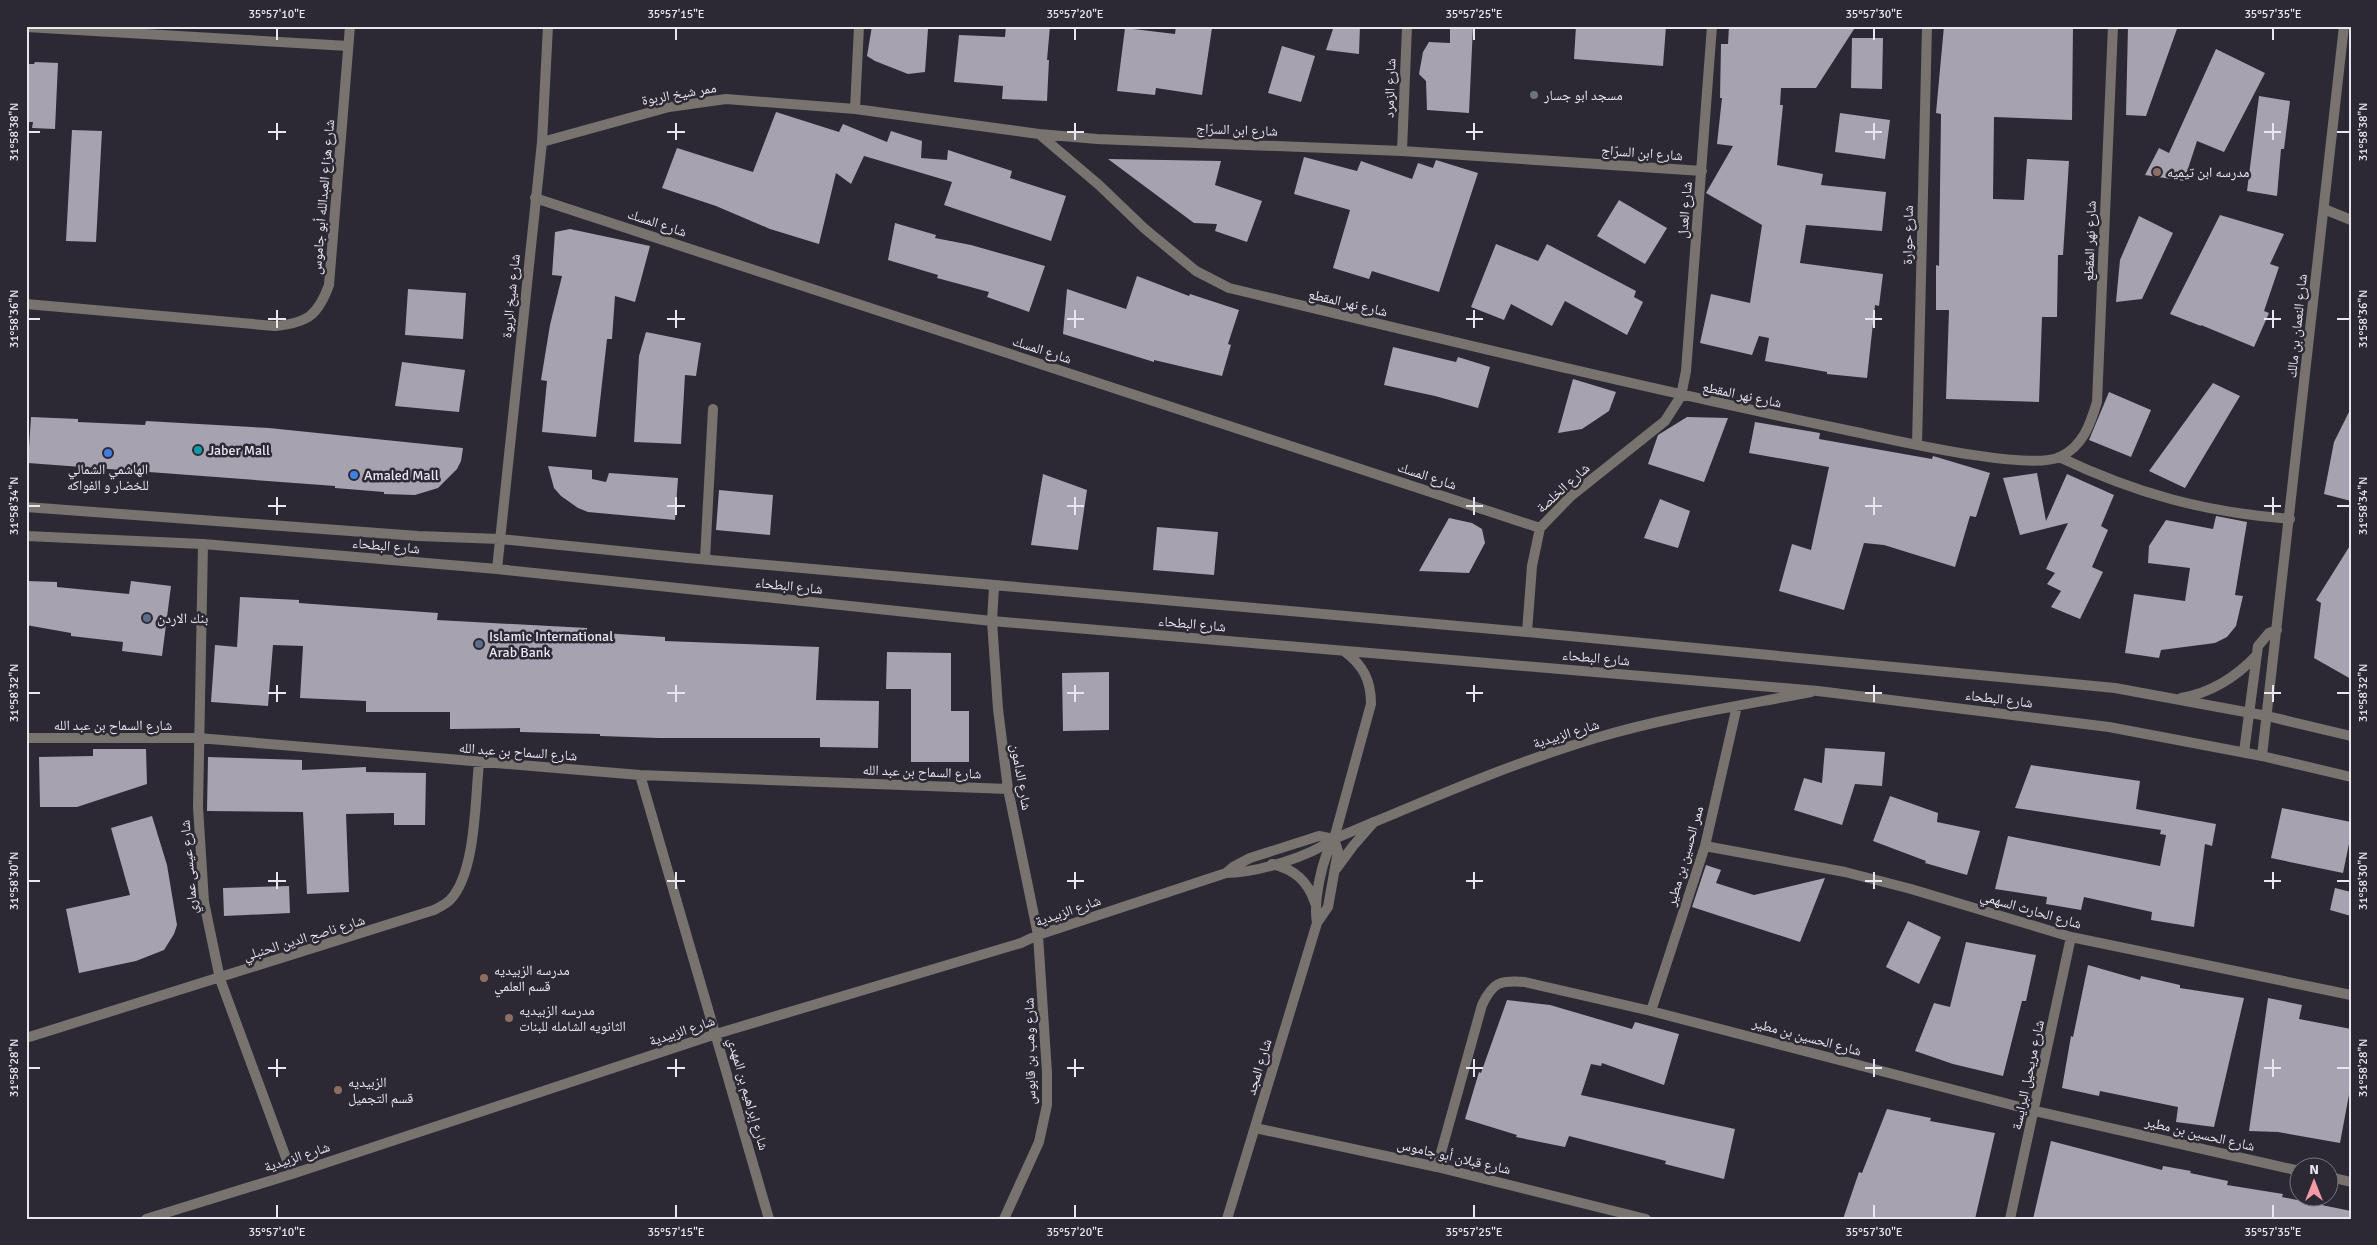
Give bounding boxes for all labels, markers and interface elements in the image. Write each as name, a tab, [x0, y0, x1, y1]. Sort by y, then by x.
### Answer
text: 35°57'10"E	[248, 7, 306, 22]
text: 35°57'15"E	[647, 7, 705, 22]
text: 35°57'20"E	[1046, 7, 1104, 22]
text: 35°57'25"E	[1445, 7, 1503, 22]
text: 35°57'30"E	[1845, 7, 1903, 22]
text: 35°57'35"E	[2244, 7, 2302, 22]
street label: شارع الزمرد	[1380, 58, 1401, 118]
street label: ممر شيخ الربوة	[640, 79, 718, 110]
place label: مسجد ابو جسار	[1543, 87, 1623, 104]
marker: مسجد ابو جسار	[1528, 89, 1540, 101]
text: 31°58'38"N	[7, 103, 22, 161]
text: 31°58'38"N	[2356, 103, 2371, 161]
street label: شارع هزاع العبدالله أبو جاموس	[308, 119, 339, 275]
street label: شارع ابن السرّاج	[1196, 120, 1278, 141]
street label: شارع ابن السرّاج	[1601, 142, 1683, 165]
place label: مدرسه ابن تيميه	[2167, 164, 2250, 181]
marker: مدرسه ابن تيميه	[2151, 166, 2163, 178]
street label: شارع العدل	[1674, 181, 1697, 239]
street label: شارع نهر المقطع	[2080, 200, 2101, 282]
street label: شارع المسك	[625, 205, 689, 242]
street label: شارع حوارة	[1899, 205, 1918, 265]
street label: شارع شيخ الربوة	[498, 253, 525, 339]
street label: شارع النعمان بن مالك	[2283, 273, 2312, 379]
street label: شارع نهر المقطع	[1307, 286, 1389, 321]
text: 31°58'36"N	[7, 290, 22, 348]
text: 31°58'36"N	[2356, 290, 2371, 348]
street label: شارع المسك	[1010, 332, 1074, 369]
street label: شارع نهر المقطع	[1701, 378, 1783, 413]
place label: Jaber Mall	[208, 442, 270, 459]
marker: Jaber Mall	[192, 444, 204, 456]
marker: الهاشمي الشمالي للخضار و الفواكه	[102, 447, 114, 459]
street label: شارع المسك	[1395, 458, 1459, 495]
street label: شارع الخلصة	[1533, 460, 1594, 517]
place label: الهاشمي الشمالي للخضار و الفواكه	[67, 461, 149, 494]
place label: Amaled Mall	[364, 467, 439, 484]
marker: Amaled Mall	[348, 469, 360, 481]
text: 31°58'34"N	[7, 477, 22, 535]
text: 31°58'34"N	[2356, 477, 2371, 535]
street label: شارع البطحاء	[351, 535, 421, 558]
street label: شارع البطحاء	[754, 574, 824, 599]
place label: بنك الاردن	[157, 610, 208, 627]
marker: بنك الاردن	[141, 612, 153, 624]
street label: شارع البطحاء	[1157, 613, 1227, 636]
place label: Islamic International Arab Bank	[489, 628, 613, 661]
marker: Islamic International Arab Bank	[473, 638, 485, 650]
street label: شارع البطحاء	[1561, 647, 1631, 670]
text: 31°58'32"N	[7, 664, 22, 722]
text: 31°58'32"N	[2356, 664, 2371, 722]
street label: شارع البطحاء	[1964, 686, 2034, 713]
street label: شارع الزبيدية	[1531, 716, 1601, 753]
street label: شارع السماح بن عبد الله	[54, 717, 172, 735]
street label: شارع السماح بن عبد الله	[458, 739, 578, 766]
street label: شارع الدامون	[1006, 742, 1035, 812]
street label: شارع السماح بن عبد الله	[862, 761, 982, 784]
street label: ممر الحسين بن مطير	[1662, 804, 1707, 909]
street label: شارع عيسى عماري	[176, 819, 204, 915]
text: 31°58'30"N	[7, 852, 22, 910]
text: 31°58'30"N	[2356, 852, 2371, 910]
street label: شارع الحارث السهمي	[1978, 887, 2084, 935]
street label: شارع الزبيدية	[1033, 892, 1103, 931]
street label: شارع ناصح الدين الحنبلي	[241, 911, 368, 967]
place label: مدرسه الزبيديه قسم العلمي	[494, 962, 570, 997]
marker: مدرسه الزبيديه قسم العلمي	[478, 972, 490, 984]
street label: شارع وهب بن قابوس	[1021, 997, 1040, 1105]
place label: مدرسه الزبيديه الثانويه الشامله للبنات	[519, 1002, 626, 1035]
marker: مدرسه الزبيديه الثانويه الشامله للبنات	[503, 1012, 515, 1024]
street label: شارع الزبيدية	[647, 1012, 717, 1051]
street label: شارع الحسين بن مطير	[1750, 1014, 1863, 1061]
street label: شارع مريحيل البرايسة	[2008, 1018, 2049, 1132]
street label: شارع إبراهيم بن المهدي	[721, 1036, 772, 1153]
street label: شارع المجد	[1242, 1037, 1277, 1097]
text: 31°58'28"N	[7, 1039, 22, 1097]
text: 31°58'28"N	[2356, 1039, 2371, 1097]
place label: الزبيديه قسم التجميل	[348, 1074, 414, 1108]
marker: الزبيديه قسم التجميل	[332, 1084, 344, 1096]
street label: شارع الحسين بن مطير	[2142, 1113, 2256, 1156]
street label: شارع قبلان أبو جاموس	[1395, 1136, 1512, 1179]
street label: شارع الزبيدية	[262, 1138, 332, 1177]
north arrow	[2290, 1158, 2340, 1208]
text: N	[2309, 1161, 2319, 1178]
text: 35°57'10"E	[248, 1225, 306, 1240]
text: 35°57'15"E	[647, 1225, 705, 1240]
text: 35°57'20"E	[1046, 1225, 1104, 1240]
text: 35°57'25"E	[1445, 1225, 1503, 1240]
text: 35°57'30"E	[1845, 1225, 1903, 1240]
text: 35°57'35"E	[2244, 1225, 2302, 1240]

